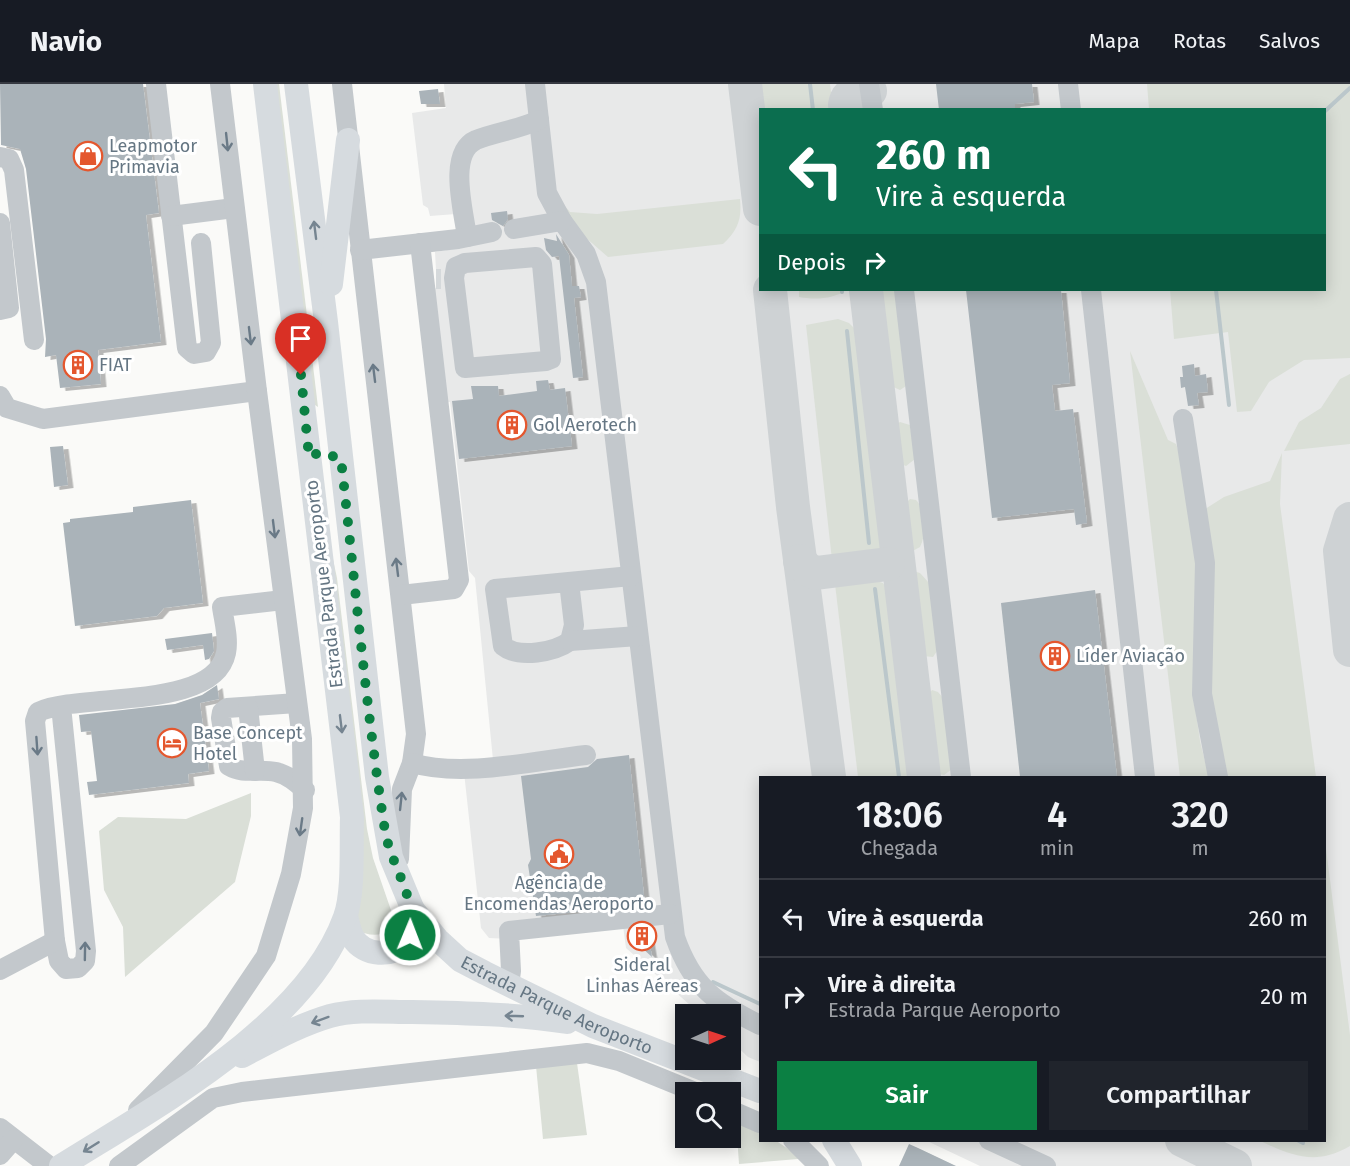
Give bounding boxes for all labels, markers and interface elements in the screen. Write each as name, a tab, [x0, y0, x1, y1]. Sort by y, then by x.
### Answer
text: Navio	[30, 25, 102, 58]
text: Mapa	[1089, 28, 1140, 54]
text: Rotas	[1173, 28, 1226, 54]
text: Salvos	[1259, 28, 1320, 54]
text: 260 m	[876, 130, 991, 180]
one-way arrow	[222, 132, 233, 152]
icon: left	[777, 132, 855, 210]
place label: Leapmotor Primavia	[109, 135, 197, 178]
shop icon: Leapmotor Primavia	[72, 140, 104, 172]
text: Vire à esquerda	[876, 181, 1066, 213]
one-way arrow	[309, 221, 320, 241]
icon: right	[858, 246, 891, 279]
text: Depois	[777, 249, 846, 276]
pin	[275, 313, 326, 375]
icon: arrive	[284, 322, 317, 355]
one-way arrow	[244, 325, 255, 345]
building icon: FIAT	[62, 349, 94, 381]
place label: FIAT	[99, 354, 133, 376]
one-way arrow	[368, 364, 379, 384]
building icon: Gol Aerotech	[496, 409, 528, 441]
place label: Gol Aerotech	[533, 414, 637, 436]
street label: Estrada Parque Aeroporto	[300, 479, 348, 689]
one-way arrow	[269, 519, 280, 539]
one-way arrow	[392, 557, 403, 577]
building icon: Líder Aviação	[1039, 640, 1071, 672]
place label: Líder Aviação	[1076, 645, 1185, 667]
one-way arrow	[335, 714, 346, 734]
place label: Base Concept Hotel	[193, 722, 303, 765]
hotel icon: Base Concept Hotel	[156, 727, 188, 759]
one-way arrow	[31, 735, 42, 755]
one-way arrow	[396, 791, 407, 811]
text: 18:06	[856, 793, 943, 837]
text: 4	[1047, 793, 1067, 837]
text: 320	[1171, 793, 1229, 837]
one-way arrow	[295, 817, 306, 836]
text: Chegada	[861, 836, 938, 860]
text: min	[1040, 836, 1074, 860]
text: m	[1192, 836, 1209, 860]
public building icon: Agência de Encomendas Aeroporto	[543, 838, 575, 870]
place label: Agência de Encomendas Aeroporto	[464, 872, 654, 915]
icon: left	[777, 902, 810, 935]
position arrow	[378, 903, 442, 967]
text: Vire à esquerda	[828, 905, 984, 932]
text: 260 m	[1248, 905, 1308, 932]
building icon: Sideral Linhas Aéreas	[626, 920, 658, 952]
one-way arrow	[79, 942, 91, 962]
street label: Estrada Parque Aeroporto	[457, 951, 656, 1059]
place label: Sideral Linhas Aéreas	[586, 954, 698, 997]
text: Vire à direita	[828, 971, 956, 998]
icon: right	[777, 980, 810, 1013]
text: 20 m	[1260, 983, 1308, 1010]
text: Estrada Parque Aeroporto	[828, 998, 1061, 1022]
north arrow	[675, 1004, 741, 1070]
map controls	[675, 1004, 741, 1148]
one-way arrow	[505, 1010, 525, 1021]
one-way arrow	[312, 1015, 330, 1026]
button: Sair	[777, 1061, 1037, 1130]
button: Compartilhar	[1049, 1061, 1308, 1130]
button: search	[675, 1082, 741, 1148]
one-way arrow	[83, 1142, 100, 1154]

